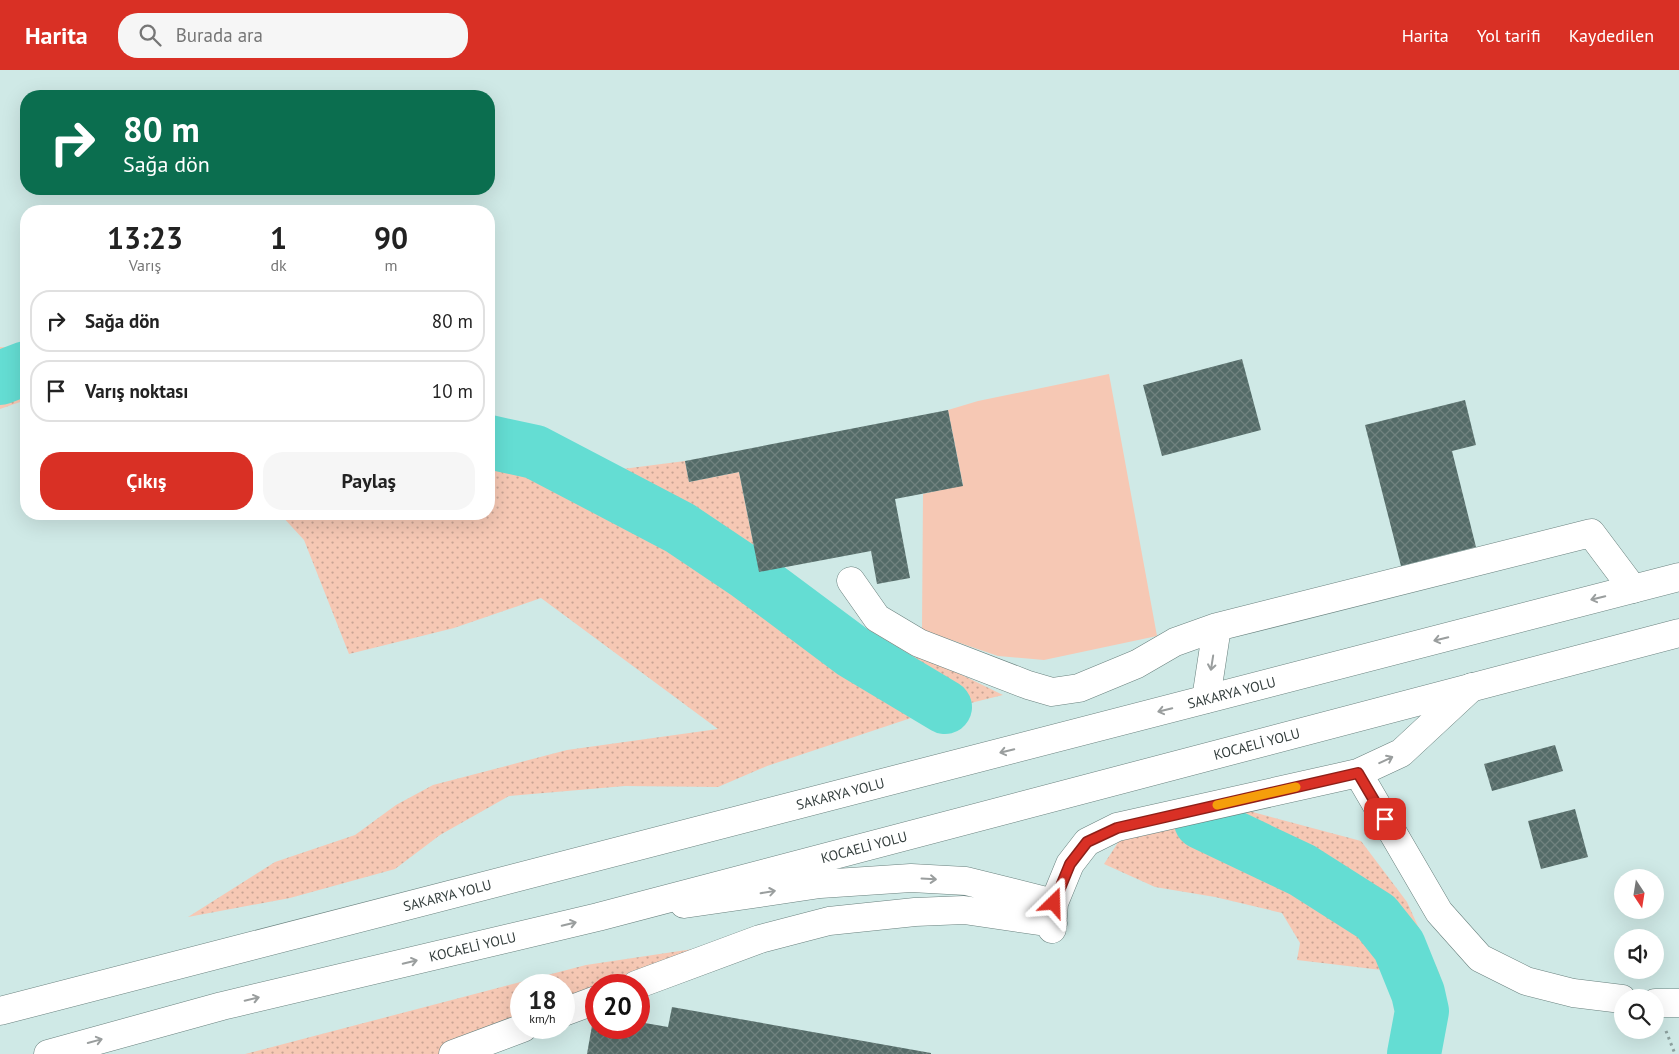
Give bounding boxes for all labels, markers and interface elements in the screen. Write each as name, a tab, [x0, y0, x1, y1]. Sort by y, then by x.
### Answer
search box	[118, 13, 468, 58]
text: Harita	[25, 20, 88, 51]
icon: search	[136, 21, 164, 49]
text: Burada ara	[176, 23, 263, 47]
text: Harita	[1402, 24, 1449, 47]
text: Yol tarifi	[1477, 24, 1541, 47]
text: Kaydedilen	[1569, 24, 1654, 47]
text: 80 m	[123, 106, 200, 152]
icon: right	[40, 110, 105, 175]
text: Sağa dön	[123, 150, 210, 178]
text: 13:23	[107, 218, 183, 257]
text: 1	[270, 218, 287, 257]
text: 90	[374, 218, 408, 257]
text: Varış	[129, 255, 161, 275]
text: dk	[270, 255, 287, 275]
text: m	[385, 255, 398, 275]
icon: right	[42, 307, 70, 335]
text: Sağa dön	[85, 309, 160, 333]
text: 80 m	[432, 309, 473, 333]
icon: arrive	[42, 377, 70, 405]
text: Varış noktası	[85, 379, 188, 403]
text: 10 m	[432, 379, 473, 403]
button: Çıkış	[40, 452, 253, 510]
button: Paylaş	[263, 452, 475, 510]
one-way arrow	[1590, 594, 1606, 604]
one-way arrow	[1433, 635, 1449, 644]
one-way arrow	[1206, 655, 1216, 671]
street label: SAKARYA YOLU	[1185, 673, 1278, 713]
one-way arrow	[1157, 706, 1173, 715]
street label: KOCAELİ YOLU	[1212, 724, 1302, 764]
one-way arrow	[1000, 747, 1016, 756]
one-way arrow	[1378, 755, 1393, 764]
street label: SAKARYA YOLU	[794, 774, 886, 814]
pin	[1364, 798, 1406, 840]
icon: arrive	[1371, 805, 1399, 833]
street label: KOCAELİ YOLU	[819, 827, 909, 867]
north arrow	[1614, 869, 1664, 919]
map controls	[1614, 869, 1664, 1039]
street label: SAKARYA YOLU	[401, 875, 493, 915]
one-way arrow	[921, 875, 937, 884]
position arrow	[1027, 876, 1079, 928]
one-way arrow	[759, 887, 775, 897]
one-way arrow	[560, 919, 576, 928]
street label: KOCAELİ YOLU	[427, 928, 518, 966]
button: sound	[1614, 929, 1664, 979]
one-way arrow	[402, 957, 418, 966]
speed limit sign: 20	[585, 974, 650, 1039]
text: 18	[528, 984, 557, 1016]
button: search	[1614, 989, 1664, 1039]
one-way arrow	[244, 994, 260, 1003]
text: km/h	[529, 1011, 556, 1026]
one-way arrow	[87, 1036, 103, 1045]

